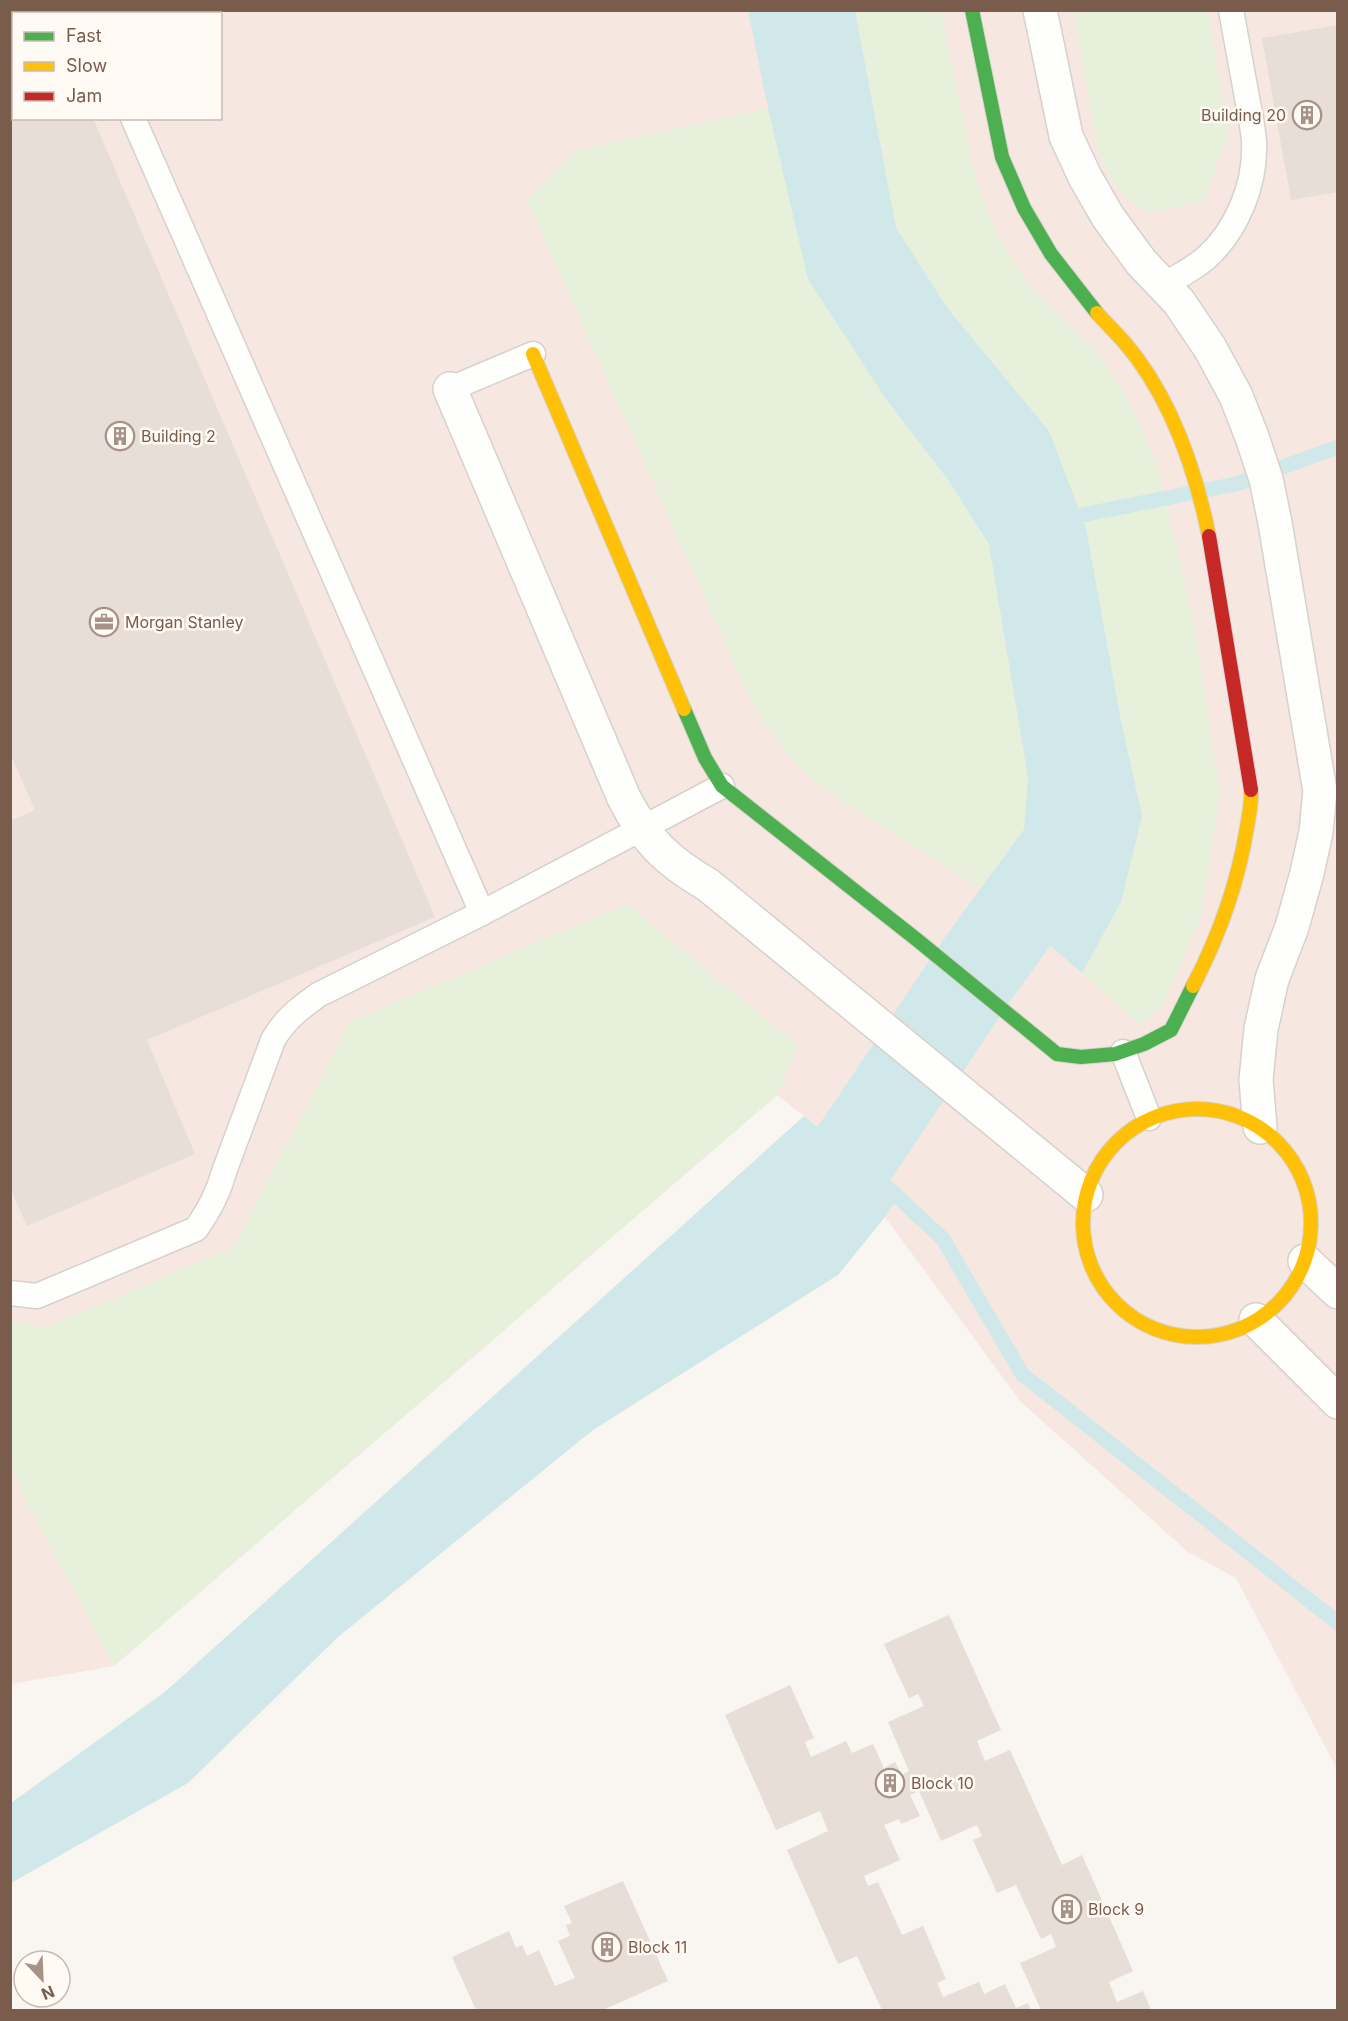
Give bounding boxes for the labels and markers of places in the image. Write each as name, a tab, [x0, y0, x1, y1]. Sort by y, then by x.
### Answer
building icon: Building 20	[1291, 99, 1323, 131]
place label: Building 20	[1201, 105, 1286, 125]
building icon: Building 2	[104, 420, 136, 452]
place label: Building 2	[141, 426, 216, 446]
office icon: Morgan Stanley	[88, 606, 120, 638]
place label: Morgan Stanley	[125, 612, 243, 632]
building icon: Block 10	[874, 1767, 906, 1799]
place label: Block 10	[911, 1773, 974, 1793]
building icon: Block 9	[1051, 1893, 1083, 1925]
place label: Block 9	[1088, 1899, 1144, 1919]
building icon: Block 11	[591, 1931, 623, 1963]
place label: Block 11	[628, 1937, 687, 1957]

